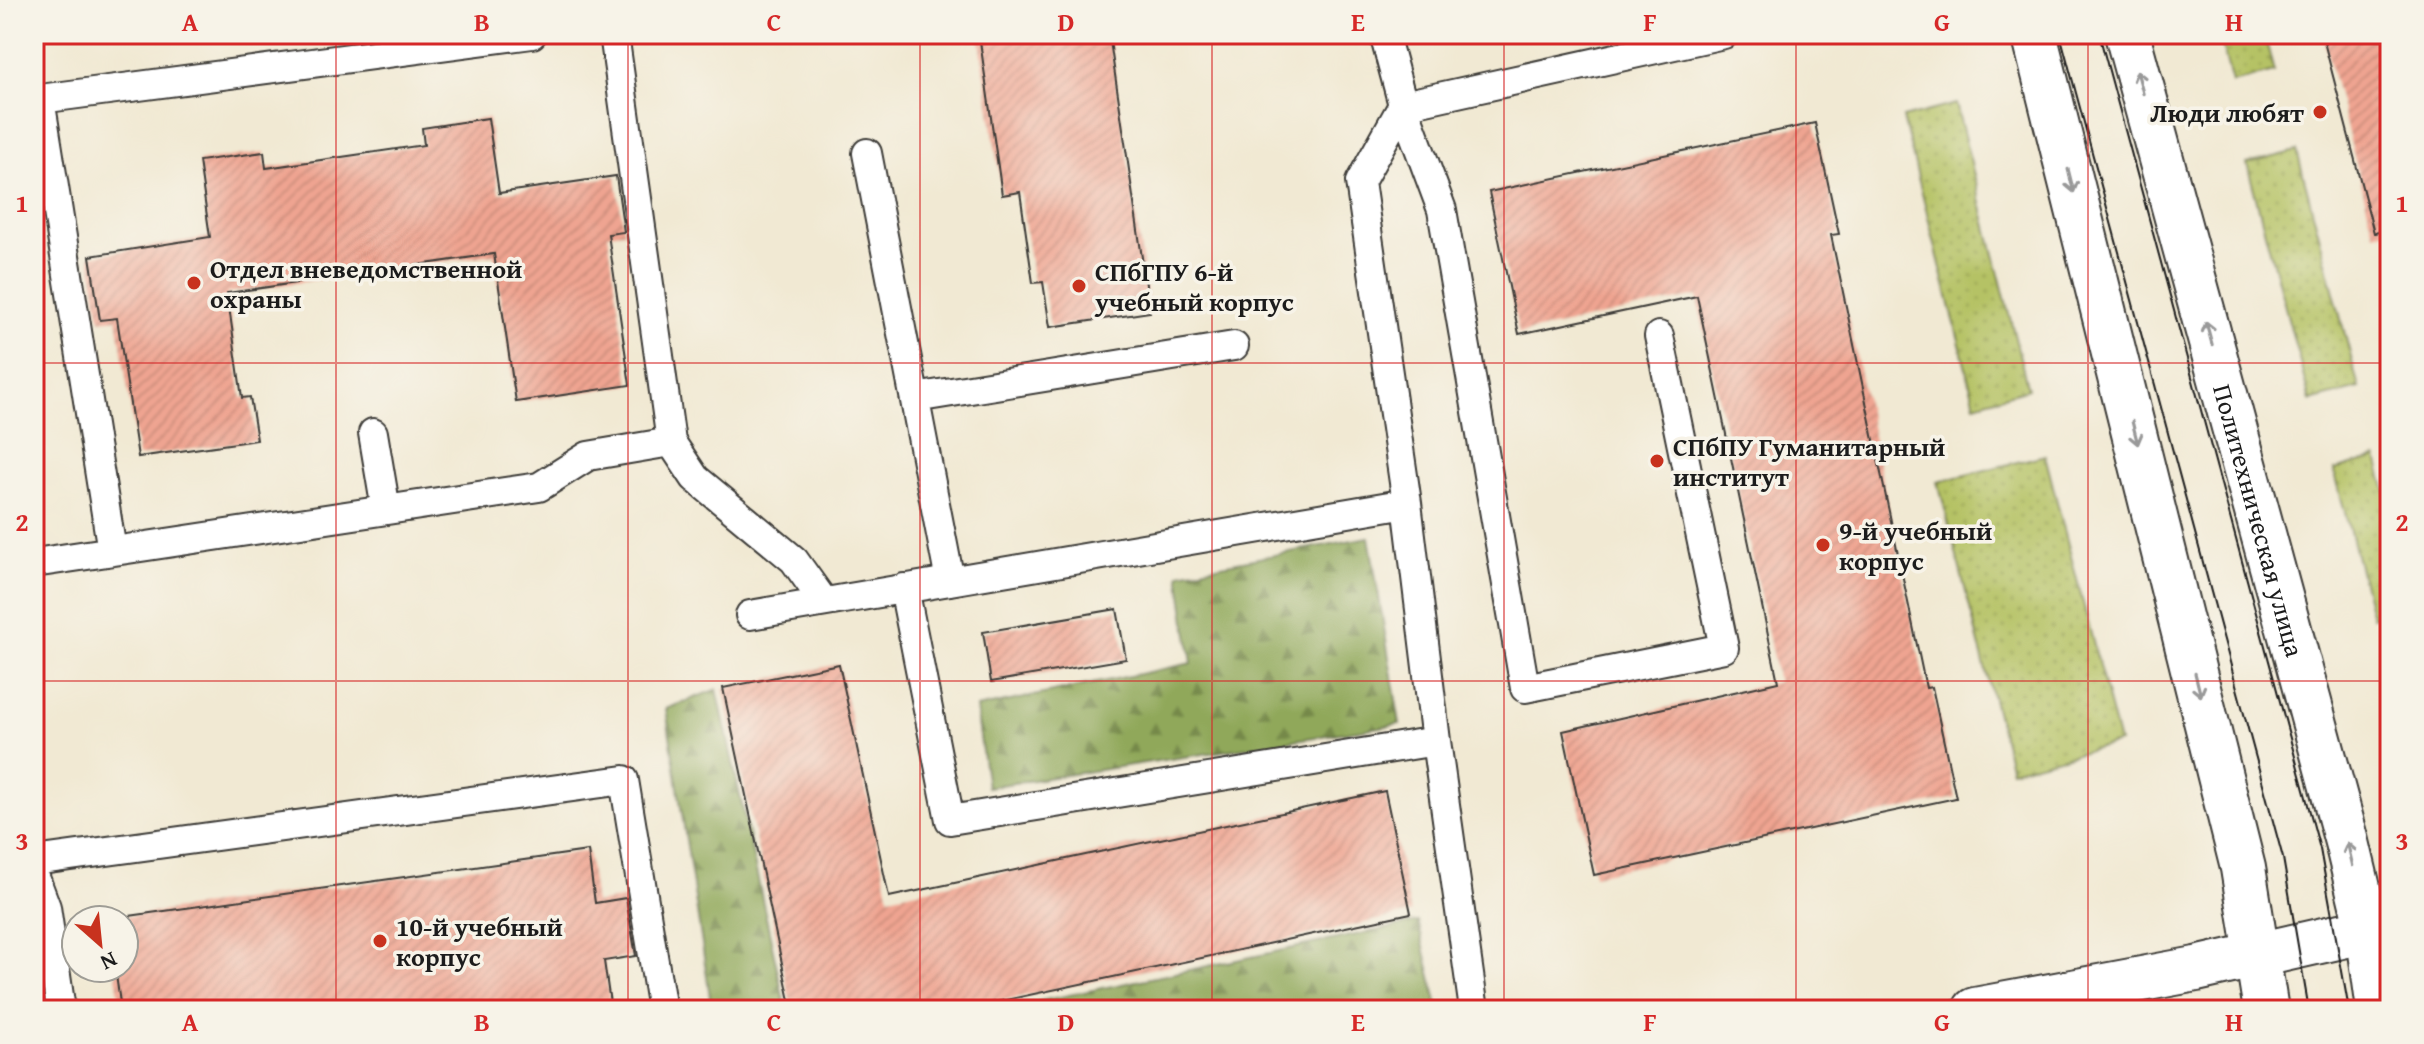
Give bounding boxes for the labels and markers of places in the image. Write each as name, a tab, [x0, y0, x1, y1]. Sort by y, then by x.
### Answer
place label: Люди любят	[2150, 93, 2304, 132]
marker: Люди любят	[2311, 103, 2329, 121]
place label: Отдел вневедомственной охраны	[210, 249, 522, 318]
place label: СПбГПУ 6-й учебный корпус	[1094, 252, 1294, 321]
marker: Отдел вневедомственной охраны	[185, 274, 203, 292]
marker: СПбГПУ 6-й учебный корпус	[1070, 277, 1088, 295]
place label: СПбПУ Гуманитарный институт	[1673, 427, 1945, 496]
marker: СПбПУ Гуманитарный институт	[1648, 452, 1666, 470]
place label: 9-й учебный корпус	[1839, 511, 1992, 580]
marker: 9-й учебный корпус	[1814, 536, 1832, 554]
place label: 10-й учебный корпус	[396, 907, 563, 976]
marker: 10-й учебный корпус	[371, 932, 389, 950]

